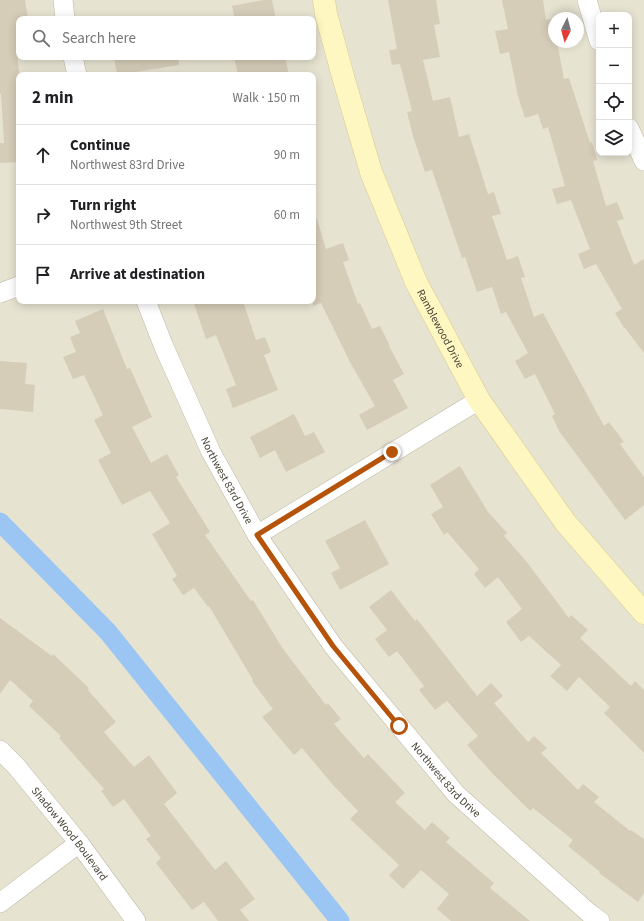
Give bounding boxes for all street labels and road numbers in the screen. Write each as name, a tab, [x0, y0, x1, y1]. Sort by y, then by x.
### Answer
street label: Ramblewood Drive	[414, 286, 468, 371]
street label: Northwest 83rd Drive	[198, 434, 257, 527]
street label: Northwest 83rd Drive	[408, 739, 485, 821]
street label: Shadow Wood Boulevard	[28, 783, 111, 883]

